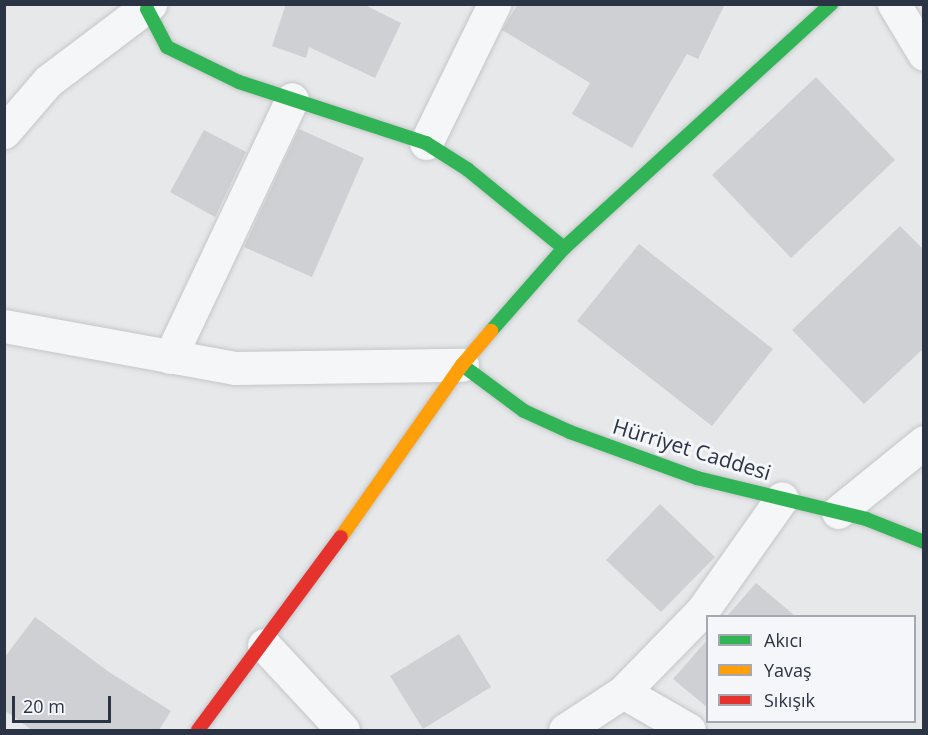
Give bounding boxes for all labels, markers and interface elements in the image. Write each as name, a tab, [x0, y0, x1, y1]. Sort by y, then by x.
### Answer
street label: Hürriyet Caddesi	[610, 413, 774, 485]
legend	[706, 615, 916, 723]
text: Akıcı	[764, 628, 803, 652]
text: Yavaş	[764, 658, 812, 682]
scale bar	[15, 684, 114, 722]
text: Sıkışık	[764, 688, 815, 712]
text: 20 m	[23, 694, 65, 718]

